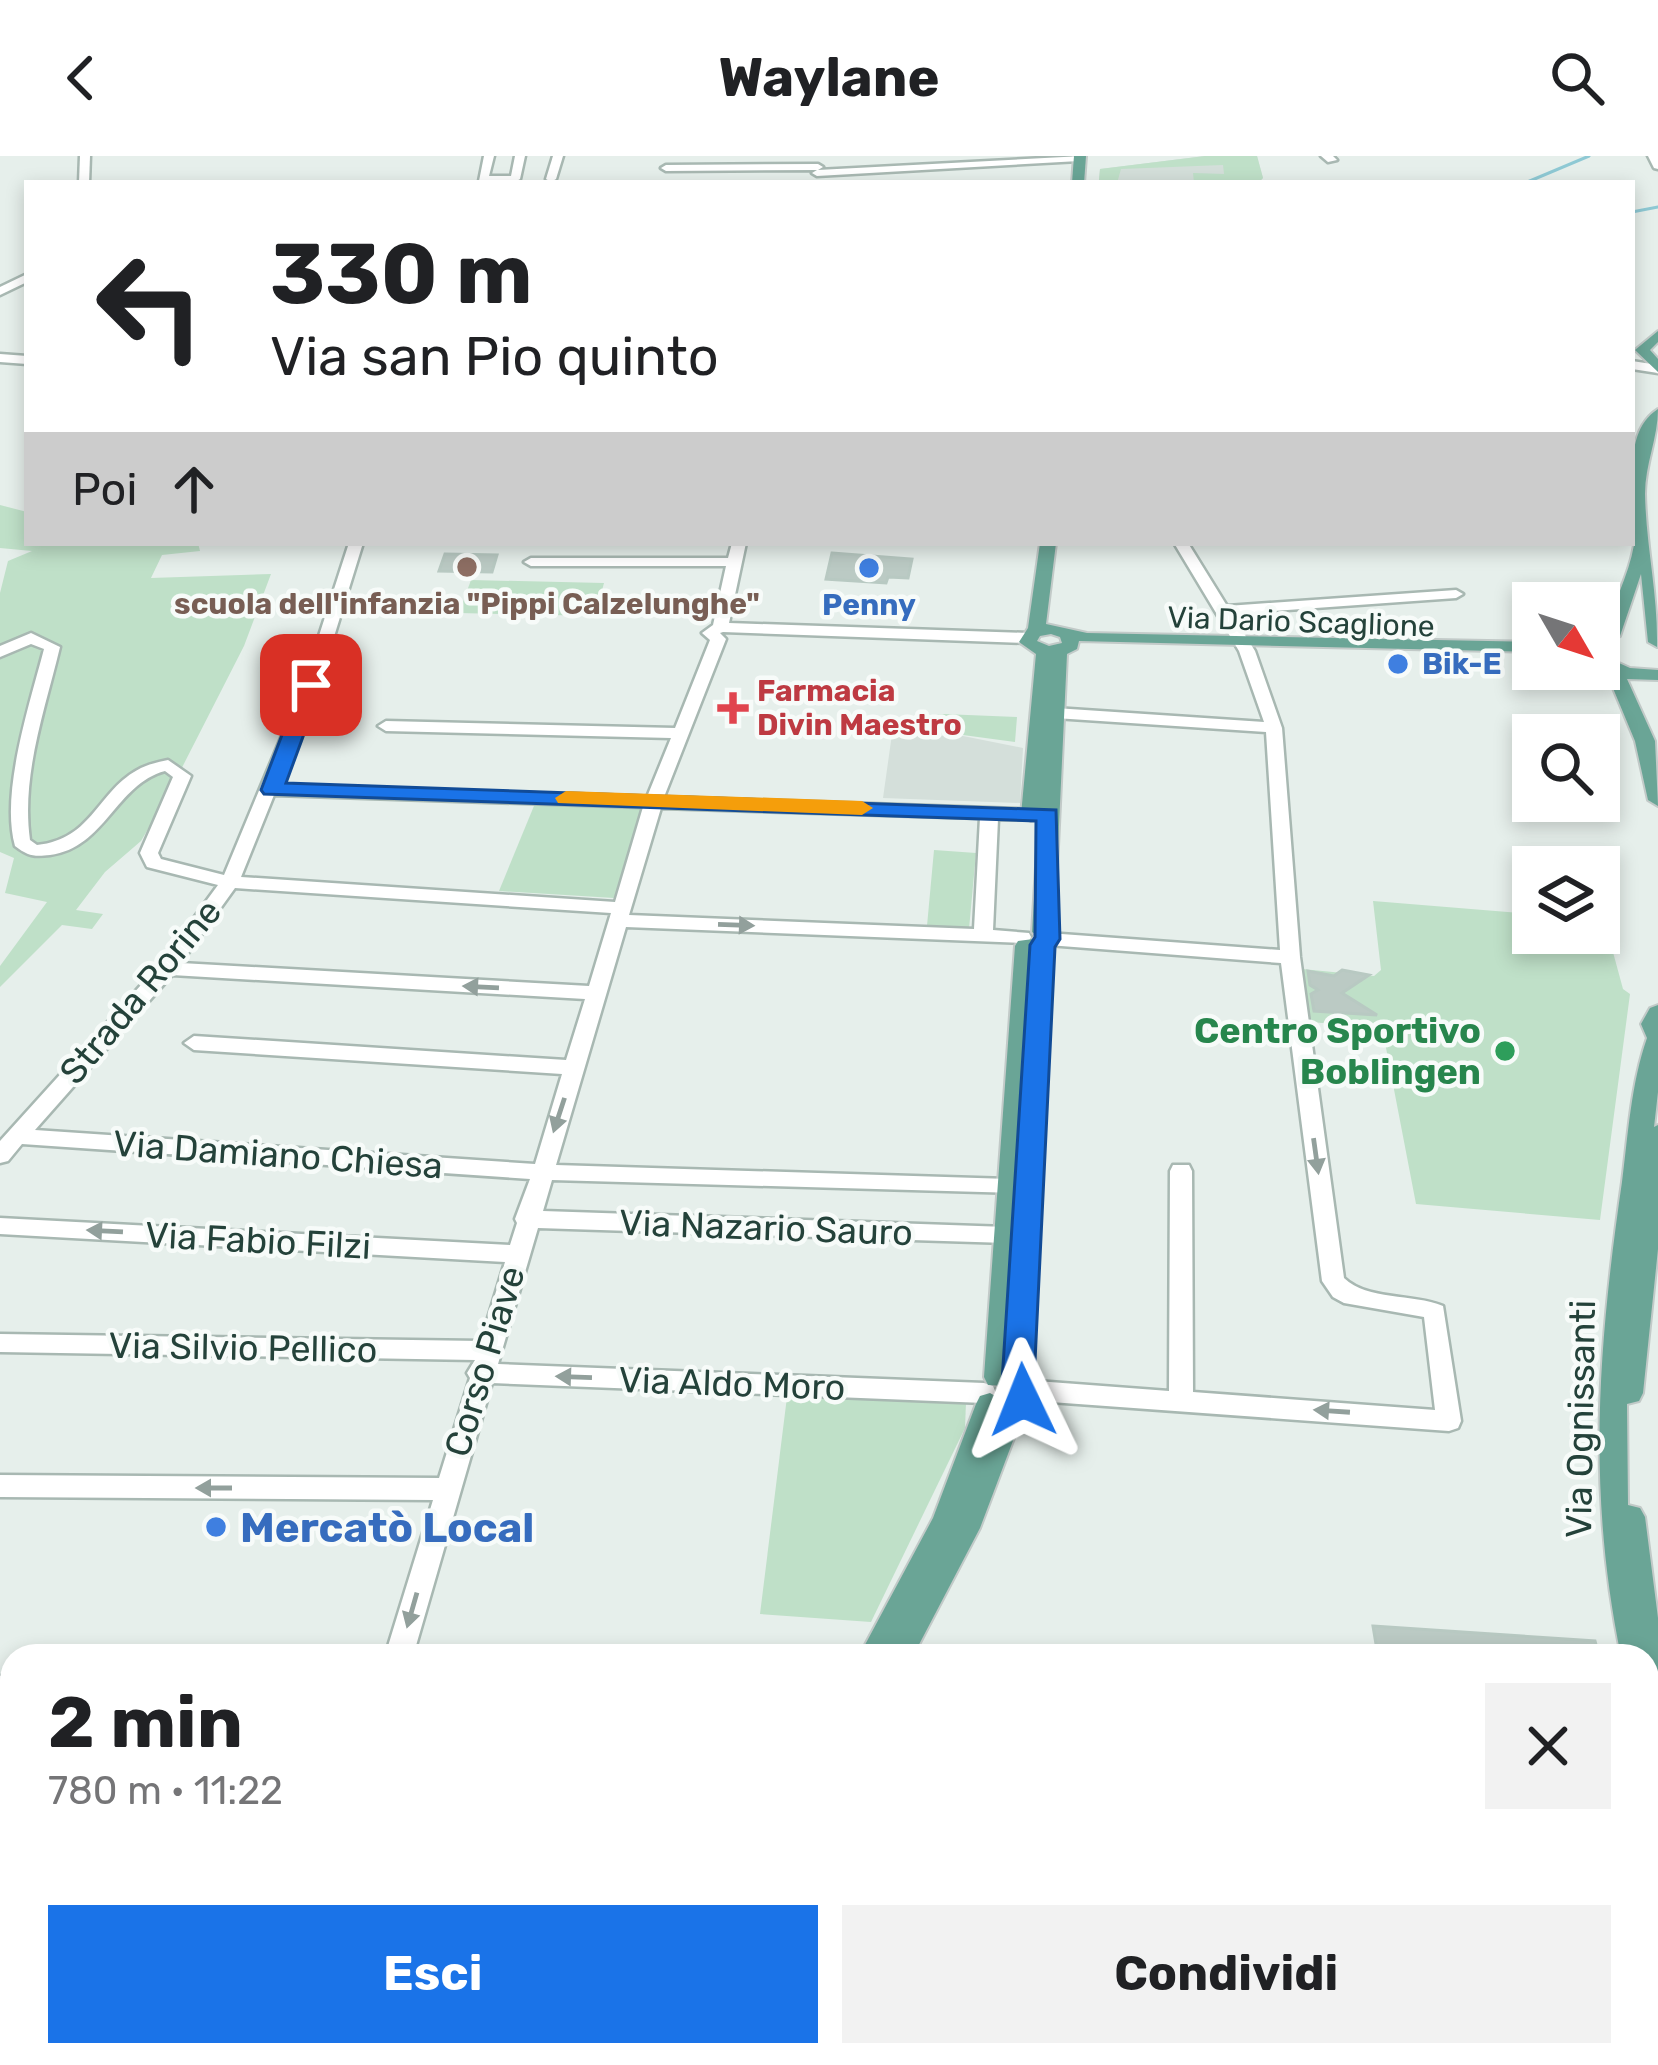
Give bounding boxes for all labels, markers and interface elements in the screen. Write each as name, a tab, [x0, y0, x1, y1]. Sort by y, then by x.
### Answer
icon: back	[48, 45, 114, 111]
icon: search	[1544, 45, 1610, 111]
text: Waylane	[718, 46, 940, 110]
text: 330 m	[270, 224, 533, 324]
icon: left	[72, 228, 228, 384]
text: Via san Pio quinto	[270, 325, 719, 389]
icon: ahead	[161, 456, 227, 522]
text: Poi	[72, 463, 137, 516]
marker: scuola dell'infanzia "Pippi Calzelunghe"	[454, 554, 480, 580]
marker: Penny	[856, 555, 882, 581]
north arrow	[1512, 582, 1620, 690]
map controls	[1512, 582, 1620, 954]
place label: scuola dell'infanzia "Pippi Calzelunghe"	[174, 586, 760, 622]
place label: Penny	[822, 587, 916, 623]
street label: Via Dario Scaglione	[1167, 599, 1435, 645]
pin	[260, 634, 362, 736]
place label: Bik-E	[1422, 646, 1502, 682]
marker: Bik-E	[1385, 651, 1411, 677]
icon: arrive	[278, 652, 344, 718]
place label: Farmacia Divin Maestro	[757, 673, 962, 743]
marker: Farmacia Divin Maestro	[720, 695, 746, 721]
button: search	[1512, 714, 1620, 822]
button: layers	[1512, 846, 1620, 954]
street label: Strada Rorine	[51, 890, 230, 1093]
one-way arrow	[718, 916, 756, 935]
one-way arrow	[461, 977, 499, 996]
place label: Centro Sportivo Boblingen	[1194, 1009, 1481, 1093]
marker: Centro Sportivo Boblingen	[1492, 1038, 1518, 1064]
one-way arrow	[548, 1097, 567, 1134]
street label: Via Damiano Chiesa	[112, 1122, 444, 1187]
one-way arrow	[1307, 1138, 1326, 1175]
street label: Via Nazario Sauro	[618, 1201, 914, 1254]
street label: Via Fabio Filzi	[144, 1213, 372, 1268]
one-way arrow	[85, 1221, 123, 1240]
street label: Corso Piave	[435, 1261, 534, 1462]
street label: Via Ognissanti	[1557, 1300, 1604, 1538]
street label: Via Silvio Pellico	[108, 1324, 378, 1371]
position arrow	[960, 1337, 1086, 1463]
street label: Via Aldo Moro	[618, 1358, 846, 1409]
one-way arrow	[554, 1367, 592, 1386]
one-way arrow	[1313, 1402, 1350, 1421]
one-way arrow	[194, 1478, 232, 1498]
place label: Mercatò Local	[240, 1503, 534, 1553]
marker: Mercatò Local	[203, 1514, 229, 1540]
one-way arrow	[401, 1592, 420, 1629]
text: 2 min	[48, 1680, 243, 1765]
button: close	[1485, 1683, 1611, 1809]
text: 780 m · 11:22	[48, 1768, 283, 1814]
button: Esci	[48, 1905, 818, 2043]
button: Condividi	[842, 1905, 1611, 2043]

